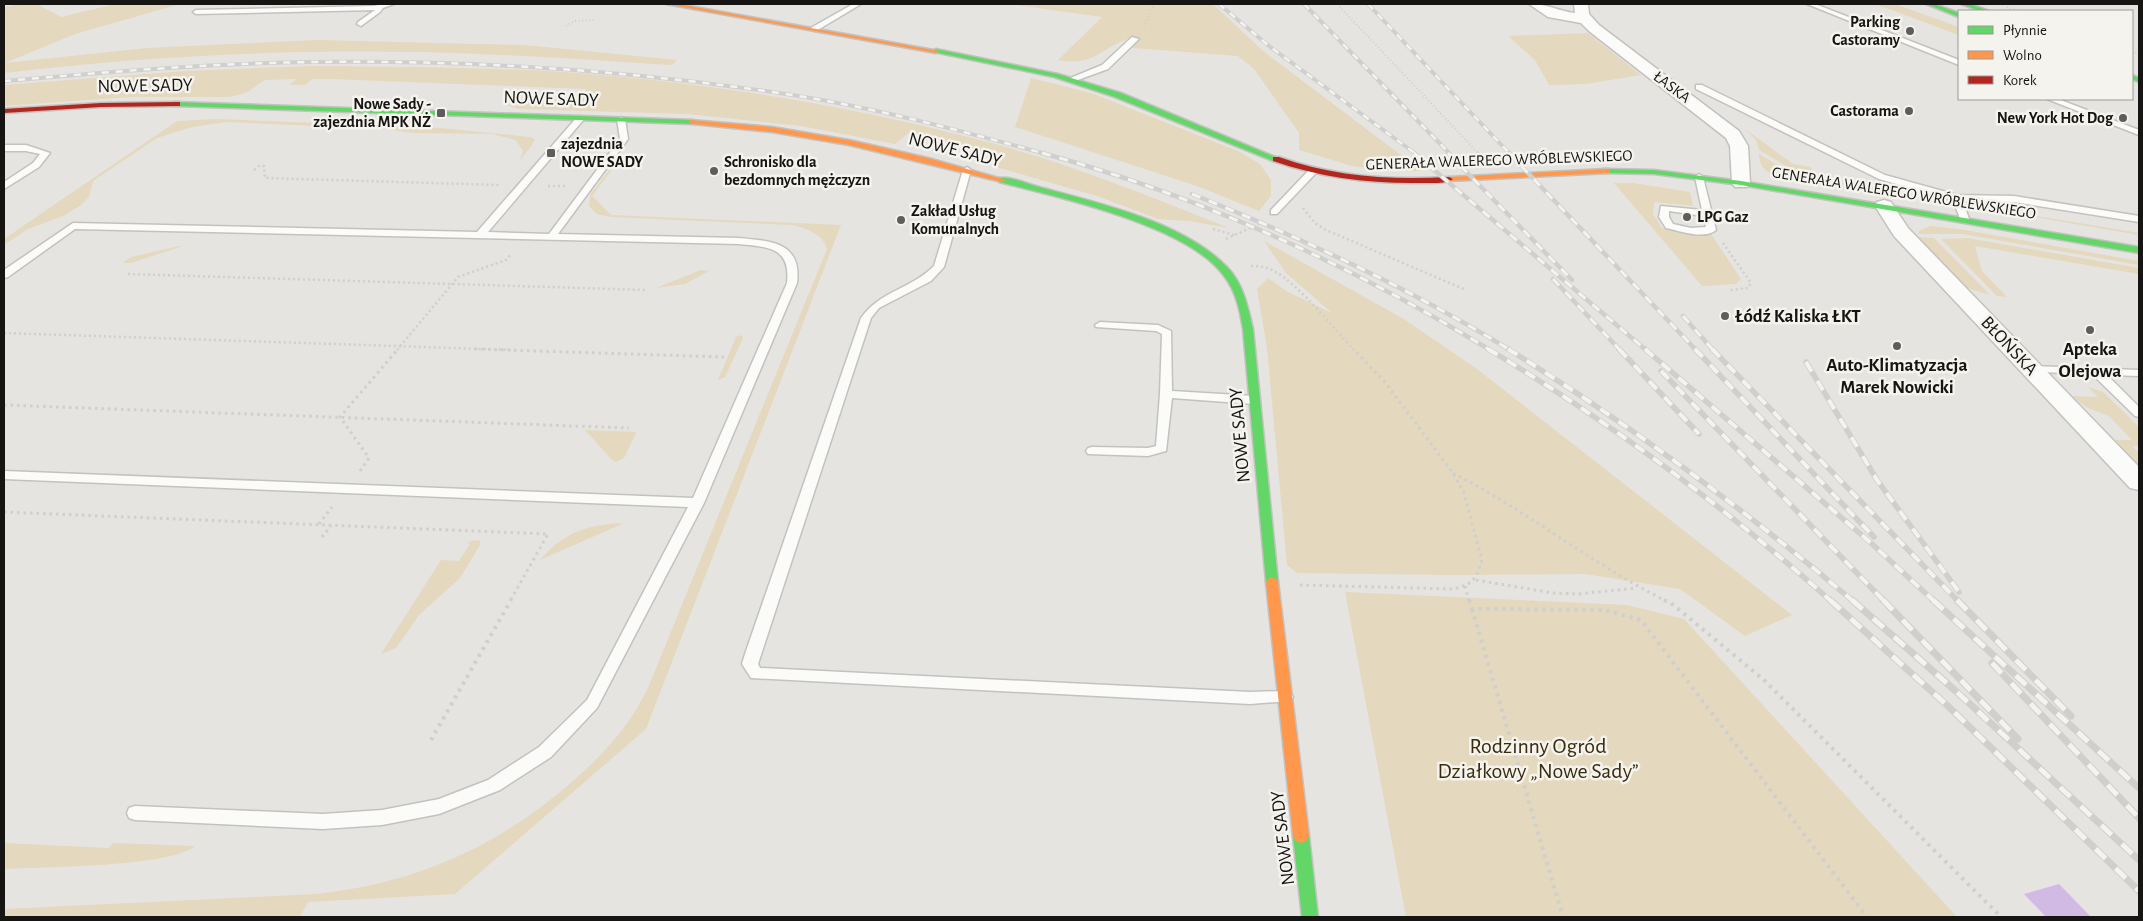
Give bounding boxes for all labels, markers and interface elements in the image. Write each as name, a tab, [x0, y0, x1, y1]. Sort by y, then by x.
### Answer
legend	[1958, 10, 2133, 100]
place label: Parking Castoramy	[1832, 14, 1901, 49]
text: Płynnie	[2003, 23, 2047, 38]
marker: Parking Castoramy	[1904, 25, 1916, 37]
text: Wolno	[2003, 48, 2042, 63]
street label: ŁASKA	[1651, 68, 1693, 106]
text: Korek	[2003, 73, 2037, 88]
street label: NOWE SADY	[97, 76, 193, 96]
street label: NOWE SADY	[503, 88, 599, 110]
place label: Nowe Sady - zajezdnia MPK NŻ	[313, 96, 431, 131]
place label: Castorama	[1830, 103, 1899, 119]
marker: Castorama	[1903, 105, 1915, 117]
marker: Nowe Sady - zajezdnia MPK NŻ	[435, 107, 447, 119]
place label: New York Hot Dog	[1997, 110, 2114, 126]
marker: New York Hot Dog	[2117, 112, 2129, 124]
street label: NOWE SADY	[906, 129, 1004, 171]
place label: zajezdnia NOWE SADY	[561, 136, 643, 170]
street label: GENERAŁA WALEREGO WRÓBLEWSKIEGO	[1365, 145, 1633, 173]
marker: zajezdnia NOWE SADY	[545, 147, 557, 159]
place label: Schronisko dla bezdomnych mężczyzn	[724, 154, 870, 189]
street label: GENERAŁA WALEREGO WRÓBLEWSKIEGO	[1771, 162, 2037, 222]
marker: Schronisko dla bezdomnych mężczyzn	[708, 165, 720, 177]
place label: Zakład Usług Komunalnych	[911, 203, 999, 238]
place label: LPG Gaz	[1697, 209, 1749, 225]
marker: LPG Gaz	[1681, 211, 1693, 223]
marker: Zakład Usług Komunalnych	[895, 214, 907, 226]
place label: Łódź Kaliska ŁKT	[1734, 307, 1861, 326]
marker: Łódź Kaliska ŁKT	[1719, 310, 1731, 322]
street label: BŁOŃSKA	[1977, 311, 2042, 379]
marker: Apteka Olejowa	[2084, 324, 2096, 336]
marker: Auto-Klimatyzacja Marek Nowicki	[1891, 340, 1903, 352]
place label: Apteka Olejowa	[2059, 340, 2121, 381]
place label: Auto-Klimatyzacja Marek Nowicki	[1826, 356, 1968, 397]
street label: NOWE SADY	[1226, 387, 1254, 483]
park label: Rodzinny Ogród Działkowy „Nowe Sady”	[1437, 735, 1639, 782]
street label: NOWE SADY	[1268, 790, 1298, 886]

